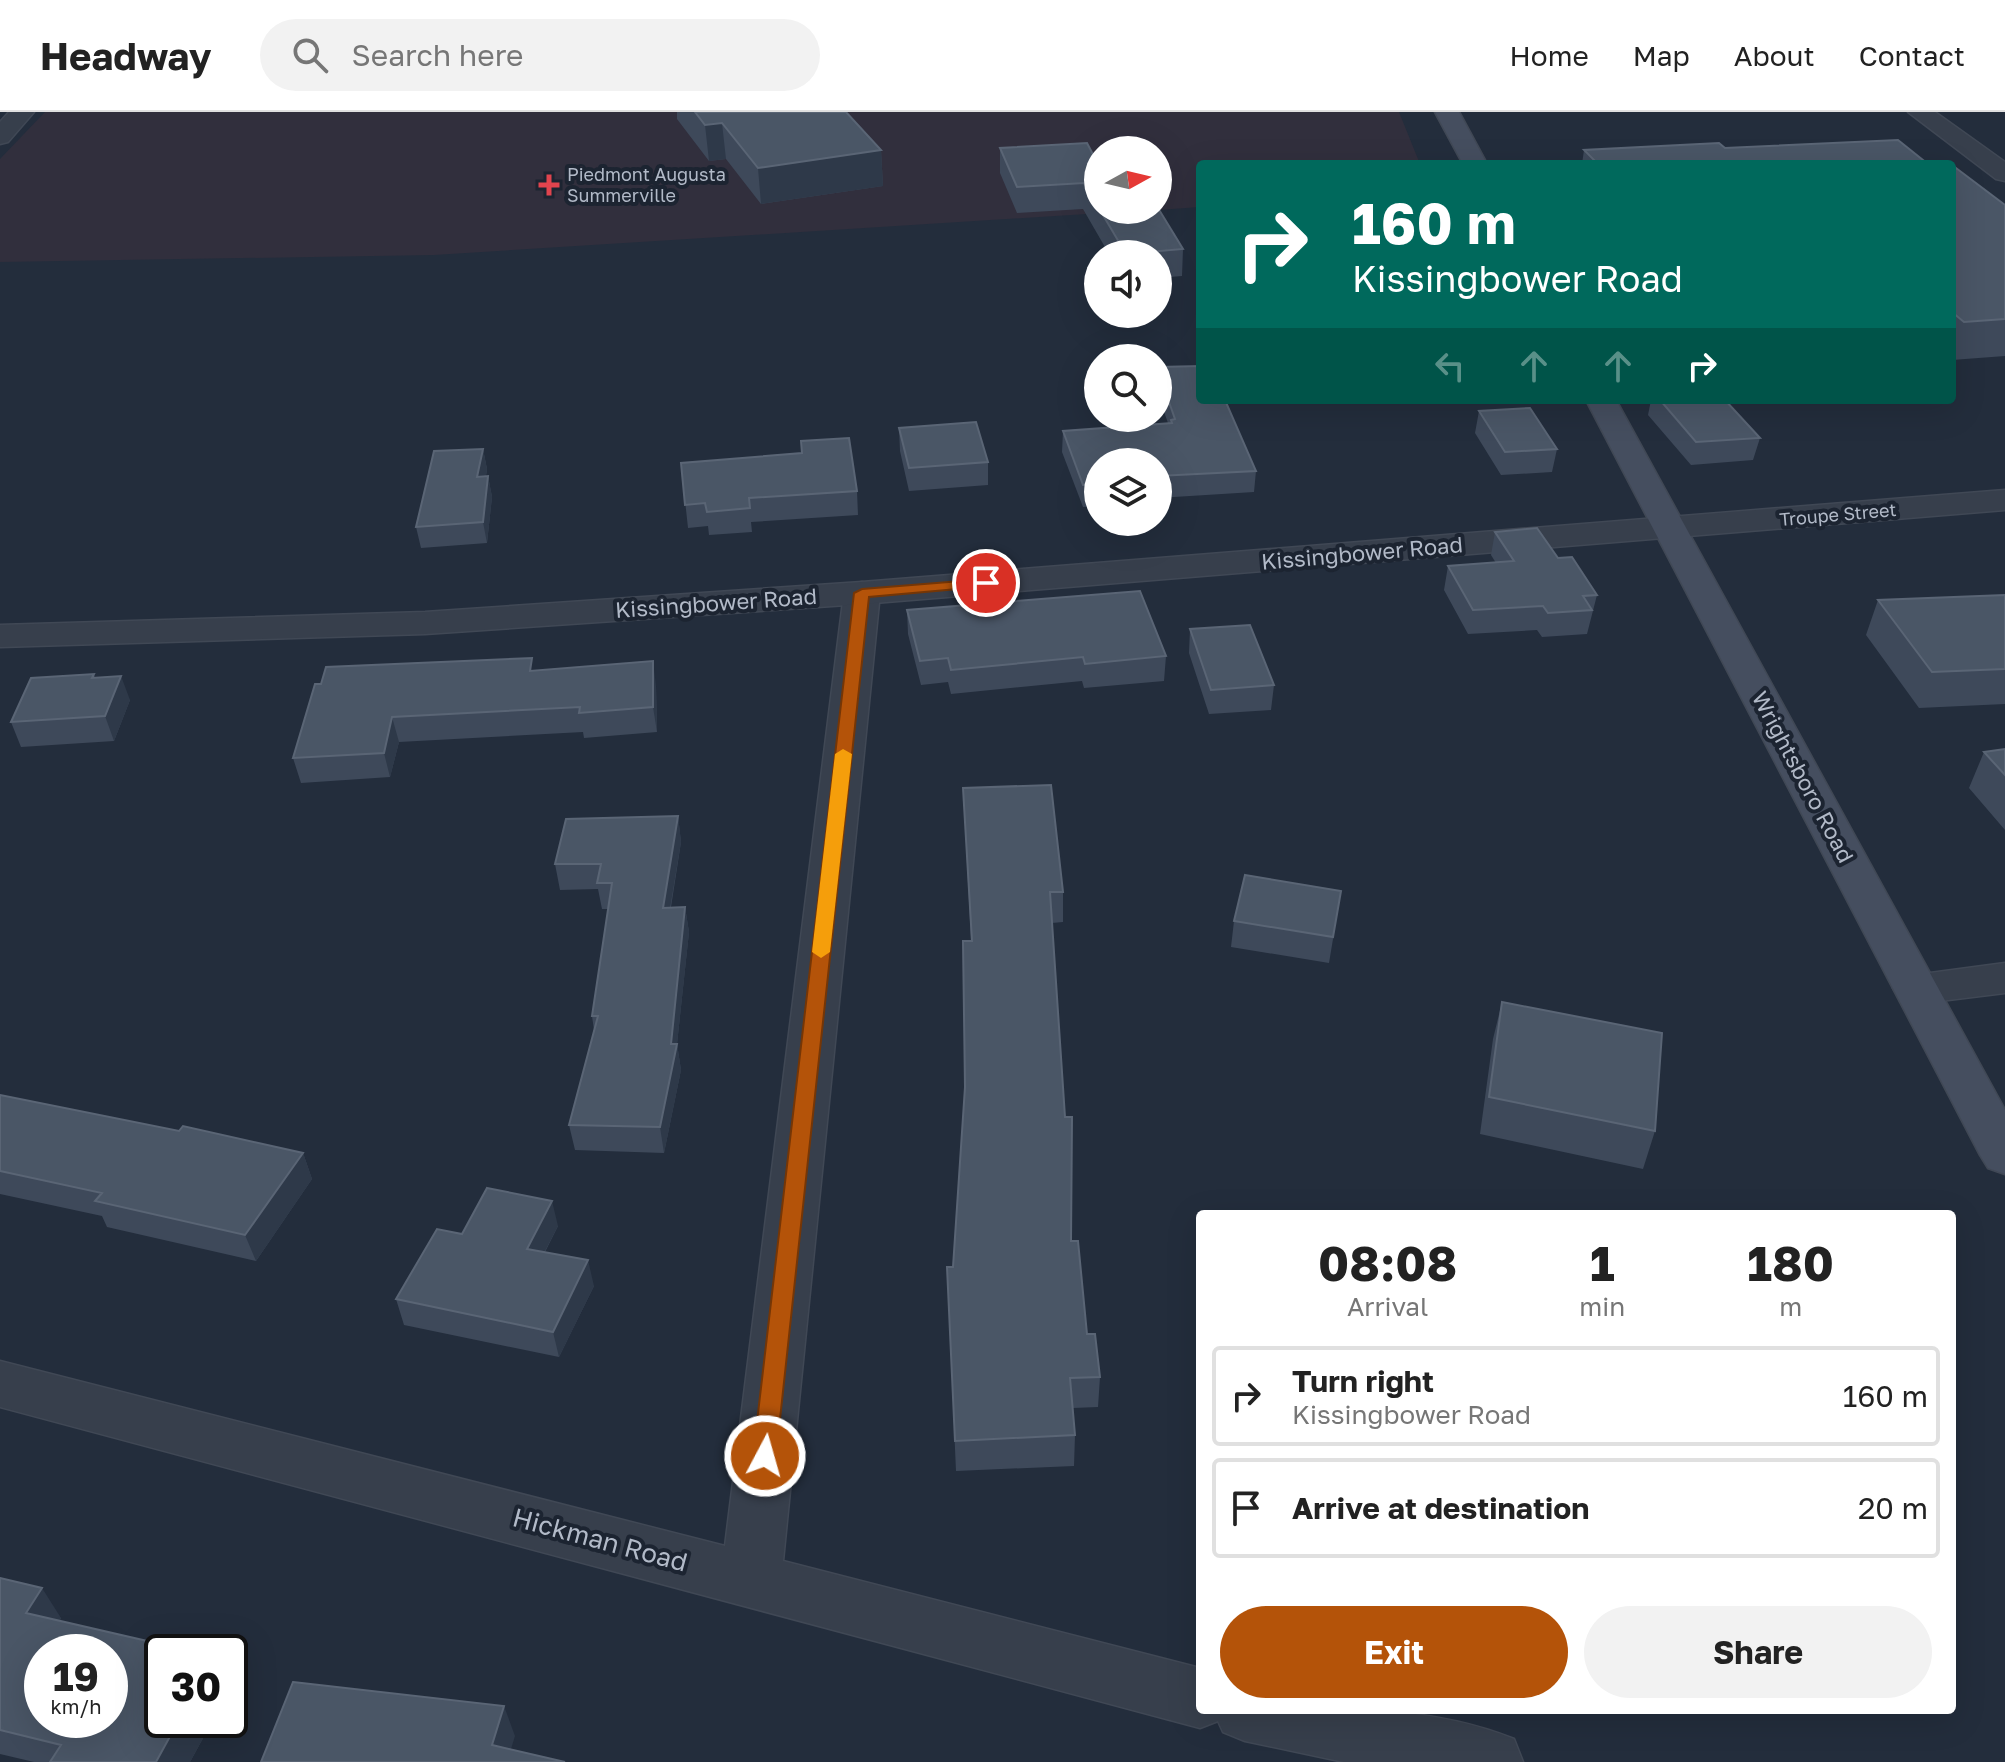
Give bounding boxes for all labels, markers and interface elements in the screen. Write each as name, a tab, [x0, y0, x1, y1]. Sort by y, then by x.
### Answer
search box	[260, 19, 820, 91]
text: Headway	[40, 33, 212, 78]
icon: search	[288, 33, 332, 77]
text: Search here	[352, 37, 523, 73]
text: Home	[1510, 39, 1589, 72]
text: Map	[1633, 39, 1690, 72]
text: About	[1734, 39, 1815, 72]
text: Contact	[1859, 39, 1965, 72]
north arrow	[1084, 136, 1172, 224]
map controls	[1084, 136, 1172, 536]
place label: Piedmont Augusta Summerville	[567, 163, 726, 206]
marker: Piedmont Augusta Summerville	[538, 174, 560, 196]
text: 160 m	[1352, 189, 1516, 256]
icon: right	[1220, 192, 1324, 296]
button: sound	[1084, 240, 1172, 328]
text: Kissingbower Road	[1352, 257, 1683, 300]
button: search	[1084, 344, 1172, 432]
icon: left	[1428, 344, 1472, 388]
icon: ahead	[1512, 344, 1556, 388]
icon: ahead	[1596, 344, 1640, 388]
icon: right	[1680, 344, 1724, 388]
button: layers	[1084, 448, 1172, 536]
street label: Troupe Street	[1778, 498, 1897, 530]
street label: Kissingbower Road	[1260, 530, 1464, 575]
pin	[952, 549, 1020, 617]
icon: arrive	[964, 561, 1008, 605]
street label: Kissingbower Road	[614, 582, 818, 623]
street label: Wrightsboro Road	[1747, 686, 1860, 867]
text: 08:08	[1318, 1234, 1457, 1292]
text: 1	[1590, 1234, 1615, 1292]
text: 180	[1747, 1234, 1834, 1292]
text: Arrival	[1347, 1291, 1428, 1322]
text: min	[1579, 1291, 1625, 1322]
text: m	[1779, 1291, 1802, 1322]
text: Turn right	[1292, 1363, 1434, 1399]
icon: right	[1224, 1374, 1268, 1418]
text: 160 m	[1843, 1378, 1928, 1414]
text: Kissingbower Road	[1292, 1399, 1531, 1430]
position arrow	[723, 1414, 807, 1498]
icon: arrive	[1224, 1486, 1268, 1530]
text: Arrive at destination	[1292, 1490, 1589, 1526]
text: 20 m	[1858, 1490, 1928, 1526]
street label: Hickman Road	[509, 1501, 691, 1578]
button: Exit	[1220, 1606, 1568, 1698]
button: Share	[1584, 1606, 1932, 1698]
speed limit sign: 30	[144, 1634, 248, 1738]
text: 19	[53, 1652, 99, 1700]
text: km/h	[51, 1694, 101, 1718]

